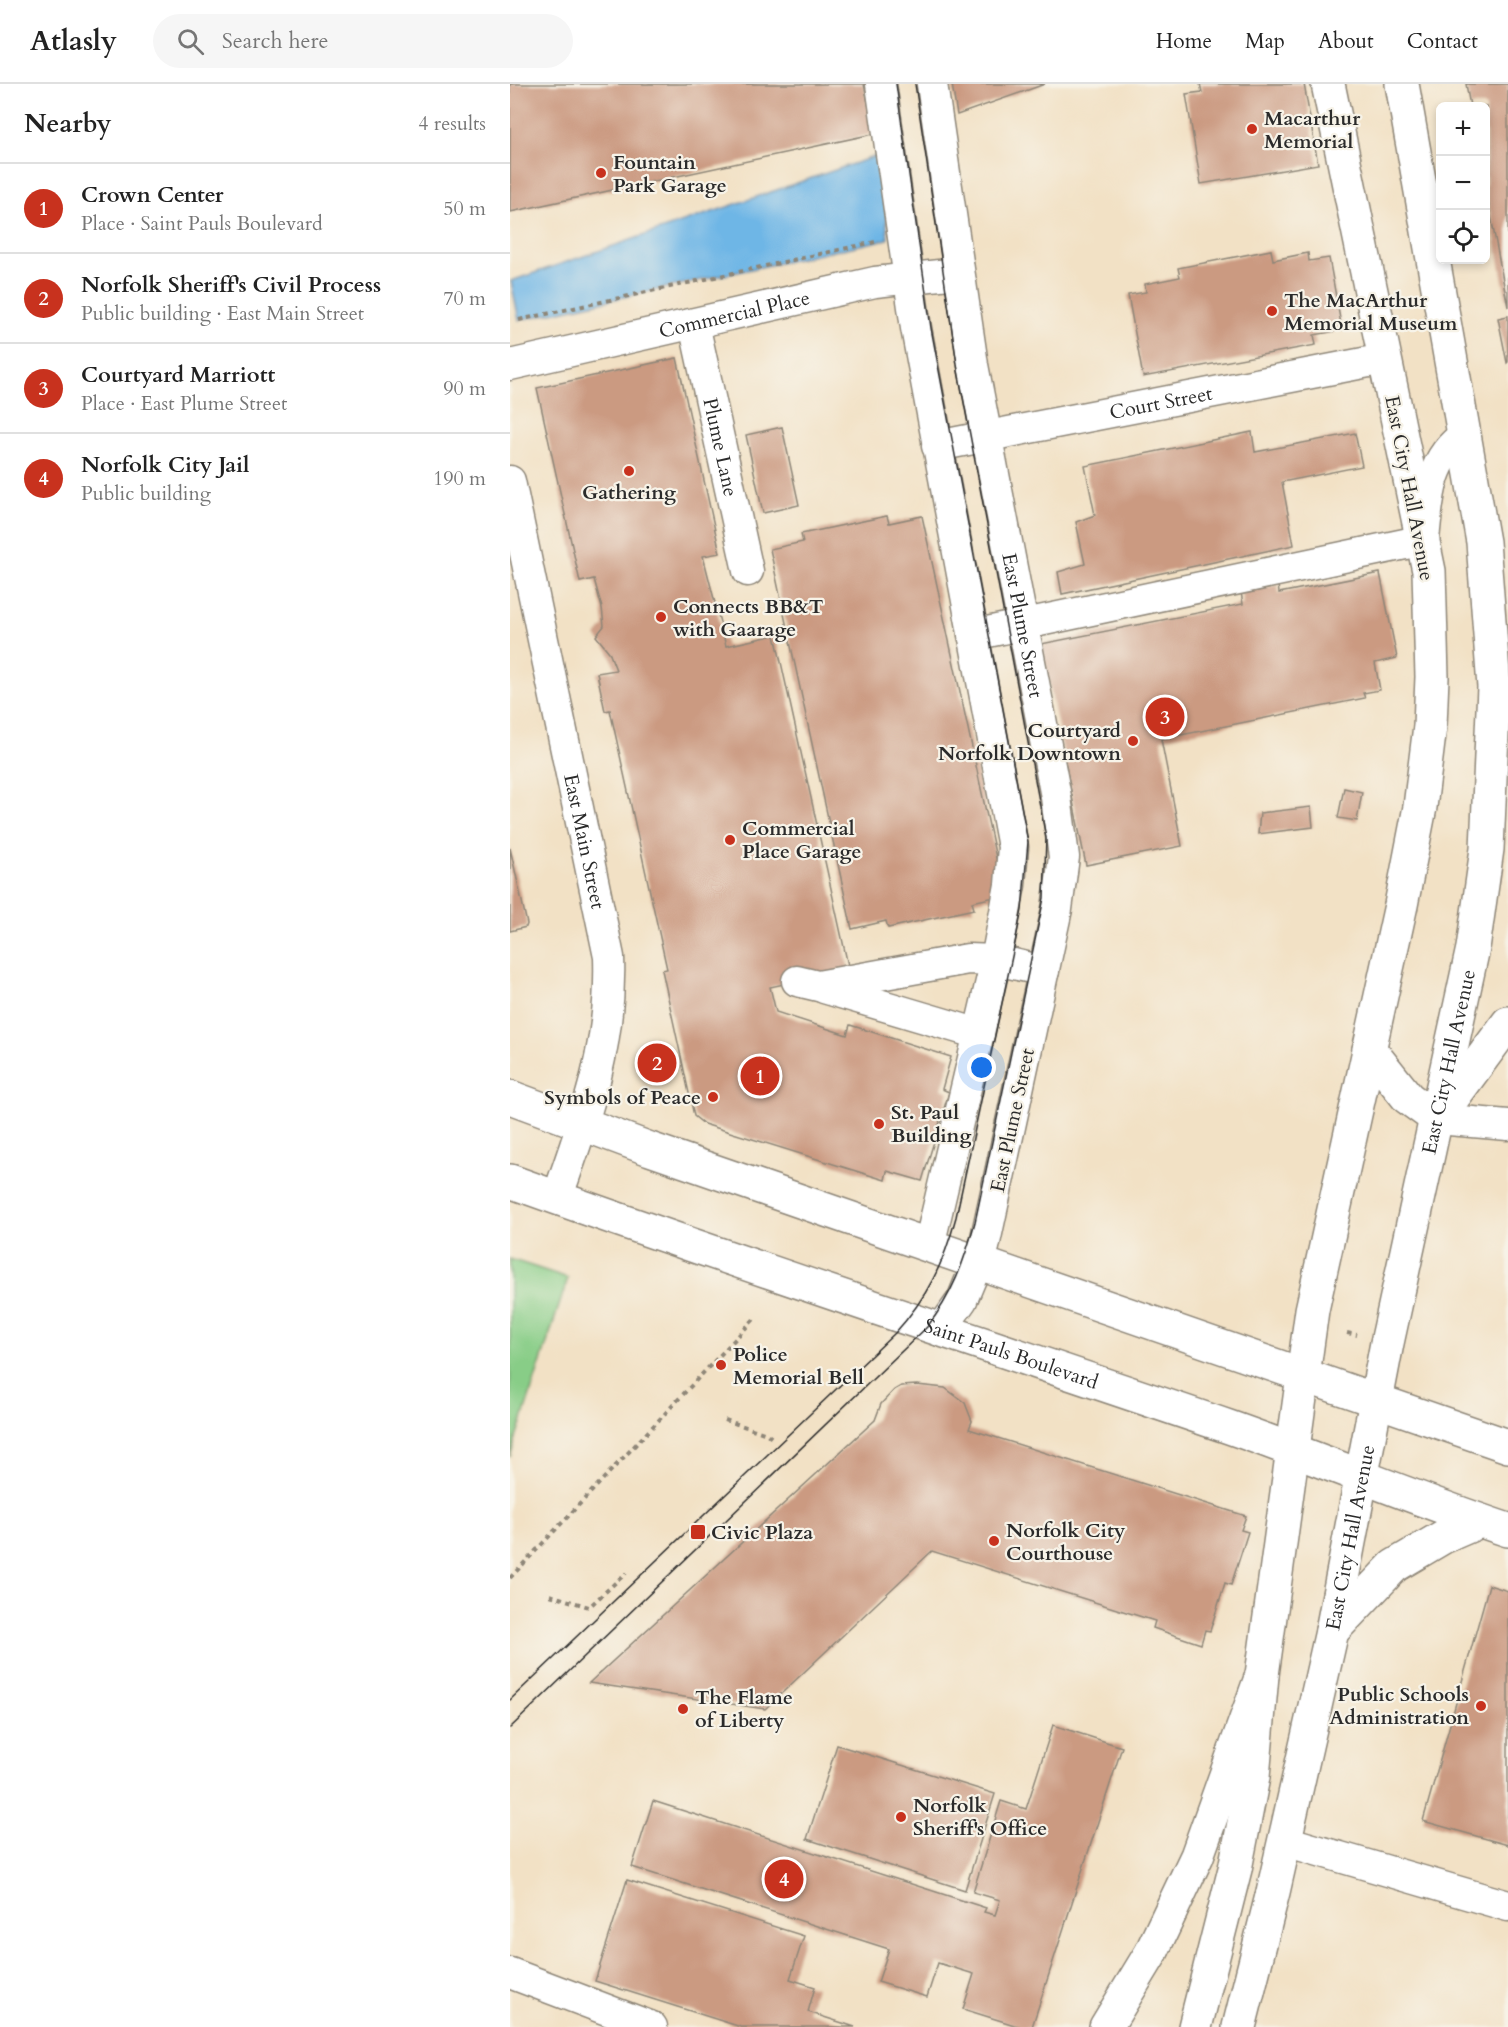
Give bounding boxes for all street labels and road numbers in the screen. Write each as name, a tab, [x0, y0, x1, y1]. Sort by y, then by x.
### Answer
street label: Commercial Place	[656, 284, 812, 345]
street label: Court Street	[1107, 380, 1215, 426]
street label: East City Hall Avenue	[1378, 393, 1441, 583]
street label: Plume Lane	[696, 395, 744, 499]
street label: East Plume Street	[995, 551, 1050, 701]
street label: East Main Street	[557, 771, 612, 912]
street label: East City Hall Avenue	[1416, 967, 1482, 1157]
street label: East Plume Street	[984, 1045, 1041, 1195]
street label: Saint Pauls Boulevard	[920, 1312, 1102, 1396]
street label: East City Hall Avenue	[1319, 1442, 1381, 1633]

